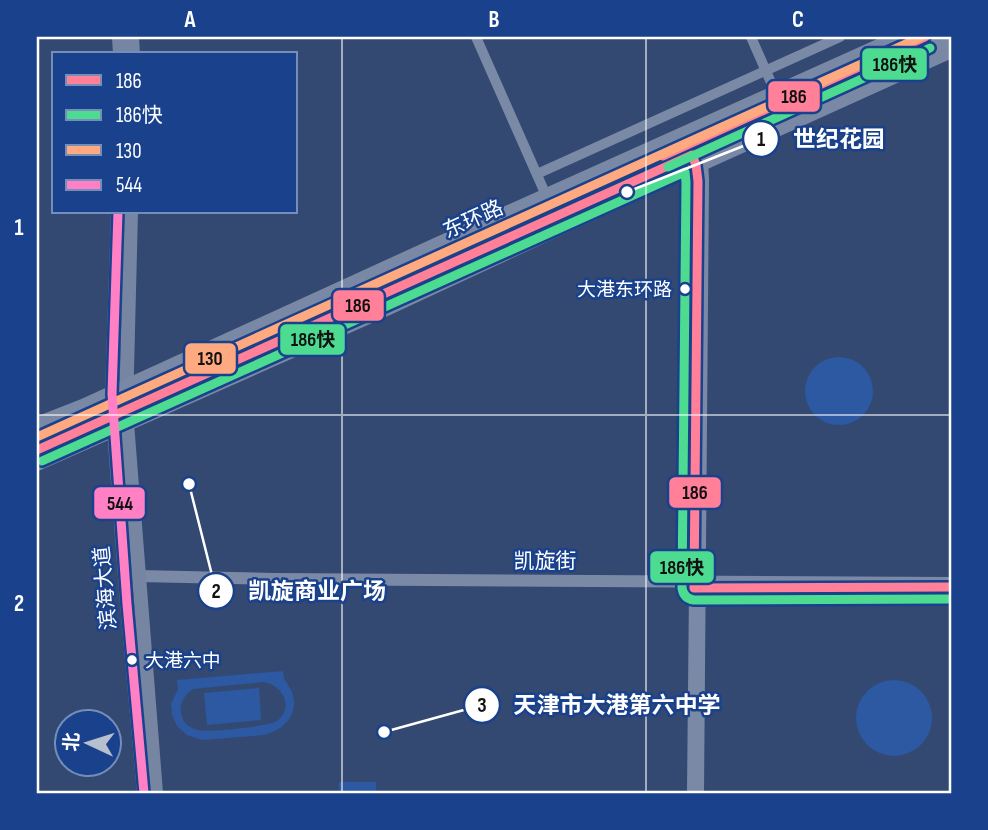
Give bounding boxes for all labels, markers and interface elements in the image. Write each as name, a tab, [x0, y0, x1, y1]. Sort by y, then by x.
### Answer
text: A	[184, 6, 197, 34]
text: B	[489, 6, 500, 34]
text: C	[792, 6, 804, 34]
line badge: 186快	[861, 47, 928, 81]
legend	[52, 52, 298, 214]
text: 186快	[873, 54, 917, 77]
text: 186	[116, 69, 142, 94]
line badge: 186	[767, 80, 821, 113]
text: 186	[781, 86, 807, 109]
text: 186快	[116, 103, 163, 128]
callout: 世纪花园	[744, 117, 899, 161]
text: 世纪花园	[793, 126, 885, 154]
text: 1	[757, 127, 765, 152]
text: 130	[116, 139, 142, 164]
text: 544	[116, 173, 142, 198]
street label: 东环路	[439, 195, 507, 244]
text: 1	[14, 214, 24, 242]
place label: 大港东环路	[577, 279, 672, 302]
marker: 大港东环路	[678, 282, 692, 296]
line badge: 186	[332, 289, 385, 322]
text: 186	[345, 295, 371, 318]
line badge: 186快	[279, 323, 346, 356]
text: 186快	[291, 329, 335, 352]
line badge: 130	[184, 342, 237, 375]
text: 130	[197, 348, 223, 371]
line badge: 186	[668, 476, 722, 509]
text: 186	[682, 482, 708, 505]
line badge: 544	[93, 486, 146, 520]
text: 544	[107, 493, 133, 516]
street label: 滨海大道	[89, 545, 122, 631]
street label: 凯旋街	[514, 549, 577, 574]
line badge: 186快	[649, 550, 715, 584]
text: 186快	[660, 557, 704, 580]
callout: 凯旋商业广场	[199, 569, 400, 613]
text: 凯旋商业广场	[248, 578, 386, 606]
text: 2	[211, 579, 221, 604]
text: 2	[14, 590, 24, 618]
place label: 大港六中	[145, 650, 221, 673]
marker: 大港六中	[125, 653, 139, 667]
callout: 天津市大港第六中学	[465, 683, 735, 727]
text: 天津市大港第六中学	[514, 692, 721, 720]
text: 3	[477, 693, 487, 718]
north arrow	[52, 708, 122, 778]
text: 北	[60, 732, 85, 752]

